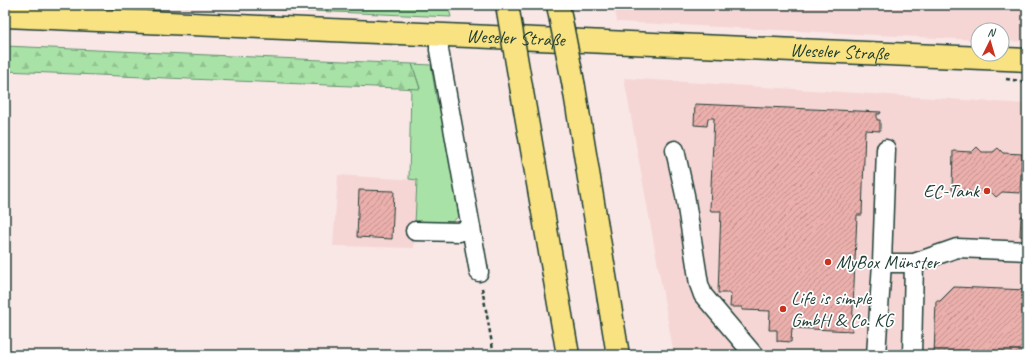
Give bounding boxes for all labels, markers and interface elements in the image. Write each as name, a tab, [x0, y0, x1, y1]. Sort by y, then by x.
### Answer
north arrow	[970, 22, 1010, 62]
street label: Weseler Straße	[466, 24, 567, 52]
text: N	[987, 25, 997, 39]
street label: Weseler Straße	[790, 38, 891, 66]
place label: EC-Tank	[923, 179, 980, 203]
marker: EC-Tank	[982, 186, 992, 196]
place label: MyBox Münster	[836, 250, 941, 274]
marker: MyBox Münster	[823, 257, 833, 267]
place label: Life is simple GmbH & Co. KG	[791, 286, 894, 332]
marker: Life is simple GmbH & Co. KG	[778, 304, 788, 314]

